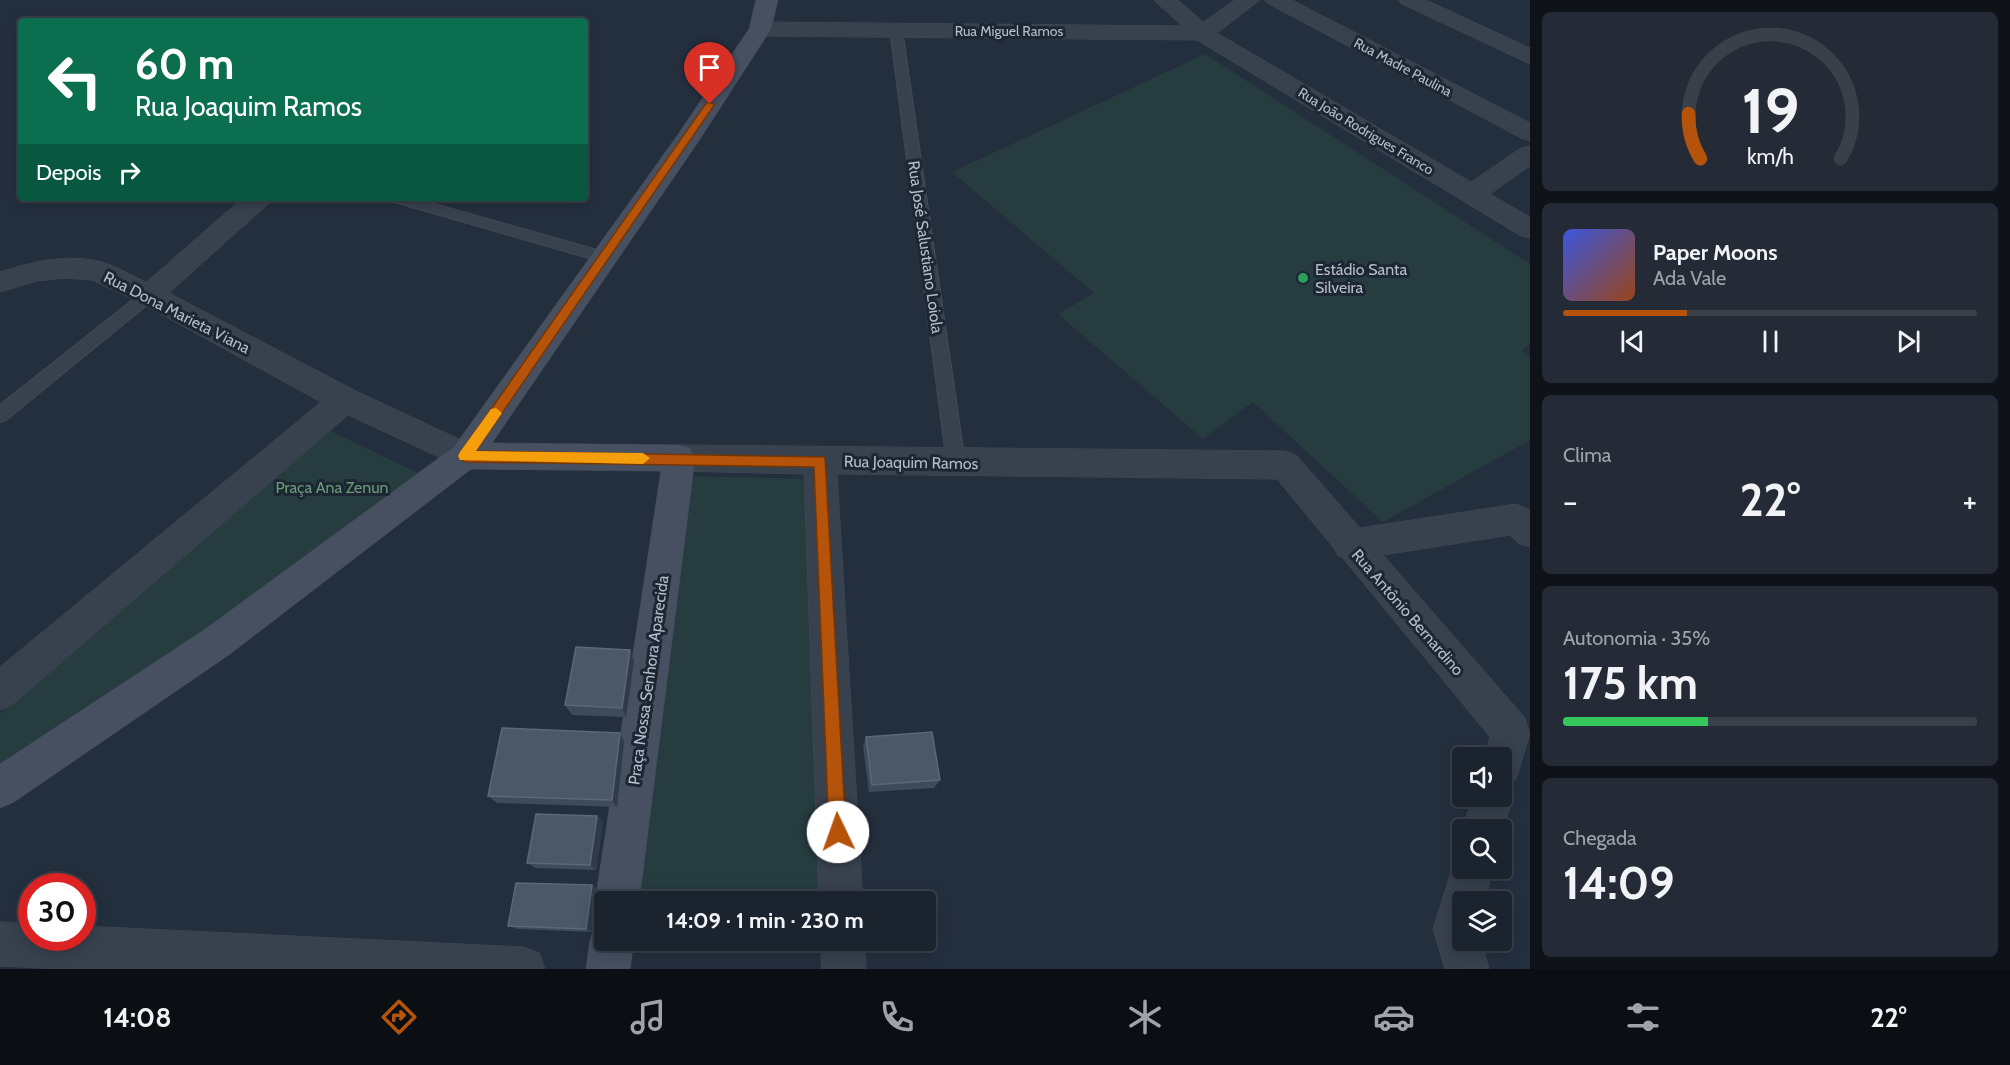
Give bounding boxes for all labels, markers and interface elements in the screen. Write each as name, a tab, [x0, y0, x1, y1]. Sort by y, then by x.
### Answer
street label: Rua Miguel Ramos	[955, 22, 1063, 40]
street label: Rua Madre Paulina	[1351, 34, 1455, 101]
text: 60 m	[135, 38, 234, 90]
icon: left	[36, 42, 114, 120]
pin	[684, 42, 735, 104]
icon: arrive	[693, 51, 726, 84]
text: 19	[1741, 73, 1799, 149]
street label: Rua João Rodrigues Franco	[1295, 83, 1437, 179]
text: Rua Joaquim Ramos	[135, 90, 362, 123]
text: km/h	[1747, 143, 1793, 169]
icon: right	[113, 156, 146, 189]
text: Depois	[36, 159, 101, 186]
street label: Rua José Salustiano Loiola	[904, 160, 947, 335]
text: Paper Moons	[1653, 239, 1777, 266]
place label: Estádio Santa Silveira	[1315, 260, 1407, 297]
text: Ada Vale	[1653, 266, 1726, 290]
street label: Rua Dona Marieta Viana	[100, 267, 253, 358]
marker: Estádio Santa Silveira	[1296, 271, 1310, 285]
icon: previous	[1616, 325, 1649, 358]
icon: pause	[1754, 325, 1787, 358]
icon: next	[1892, 325, 1925, 358]
text: Clima	[1563, 443, 1611, 467]
street label: Rua Joaquim Ramos	[844, 452, 979, 473]
text: 22°	[1740, 473, 1800, 527]
park label: Praça Ana Zenun	[275, 478, 389, 497]
text: −	[1563, 481, 1578, 521]
text: +	[1962, 481, 1977, 521]
street label: Rua Antônio Bernardino	[1348, 545, 1468, 679]
street label: Praça Nossa Senhora Aparecida	[624, 574, 673, 786]
text: Autonomia · 35%	[1563, 626, 1710, 650]
text: 175 km	[1563, 656, 1698, 710]
map controls	[1452, 747, 1512, 951]
button: sound	[1452, 747, 1512, 807]
position arrow	[806, 800, 870, 864]
button: search	[1452, 819, 1512, 879]
text: Chegada	[1563, 826, 1637, 850]
text: 14:09	[1563, 856, 1675, 910]
speed limit sign: 30	[18, 873, 96, 951]
button: layers	[1452, 891, 1512, 951]
text: 14:09 · 1 min · 230 m	[666, 907, 864, 934]
icon: directions	[378, 996, 420, 1038]
icon: music	[627, 996, 669, 1038]
icon: phone	[876, 996, 918, 1038]
icon: climate	[1124, 996, 1166, 1038]
icon: car	[1373, 996, 1415, 1038]
icon: filters	[1622, 996, 1664, 1038]
text: 14:08	[103, 1001, 171, 1034]
text: 22°	[1870, 1001, 1907, 1034]

